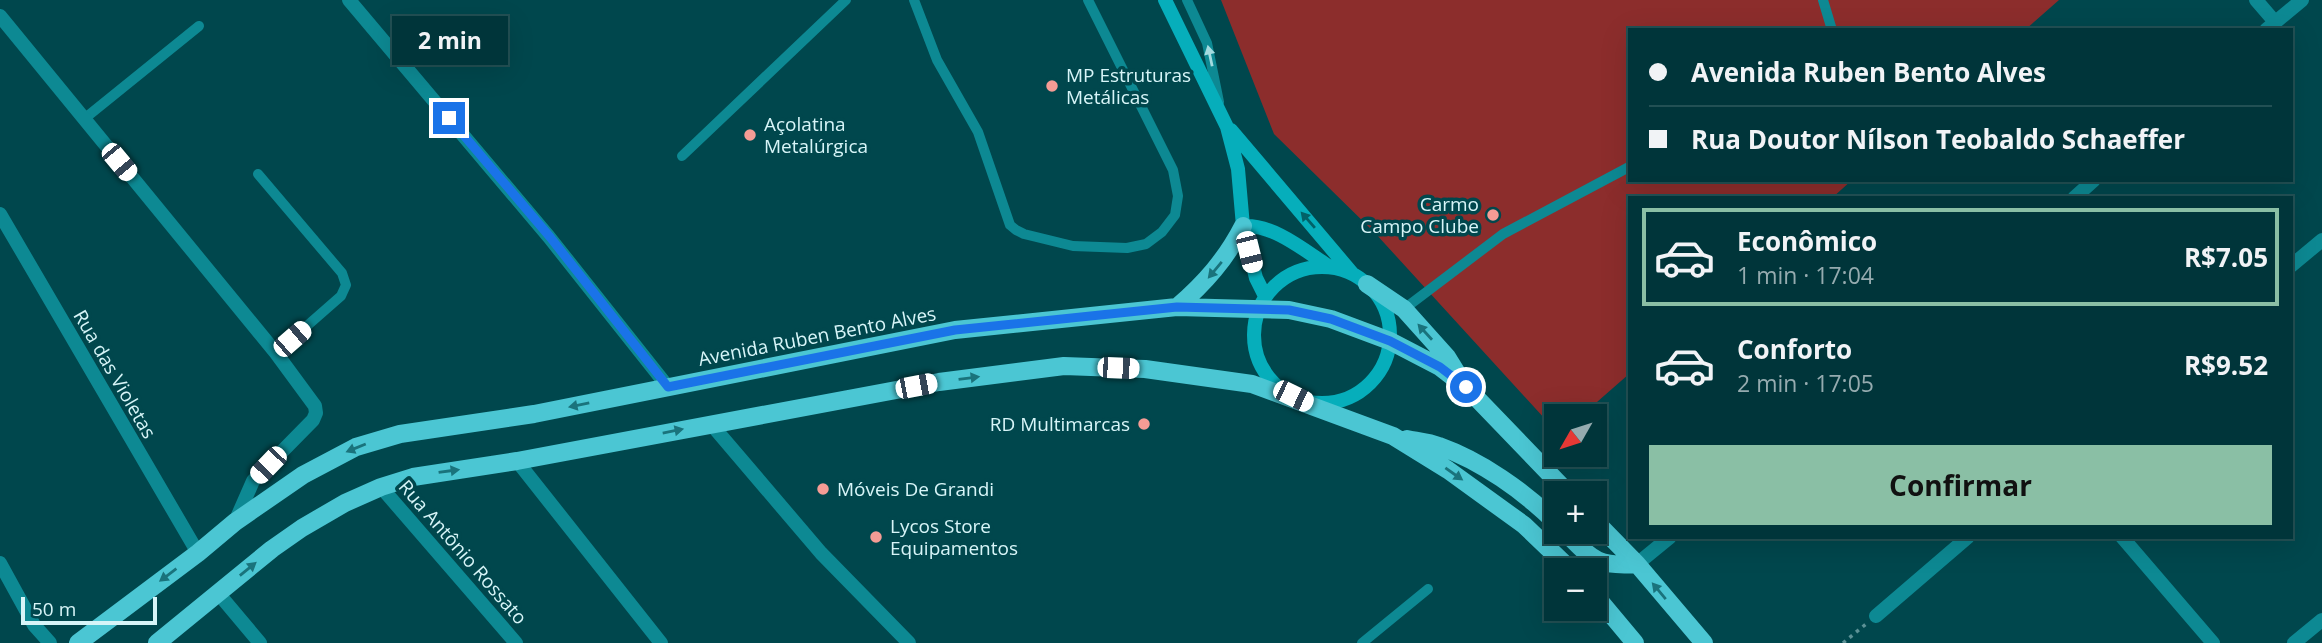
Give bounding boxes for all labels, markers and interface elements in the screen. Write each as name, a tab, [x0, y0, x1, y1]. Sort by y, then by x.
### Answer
callout: 2 min	[391, 17, 507, 66]
text: 2 min	[418, 24, 482, 56]
one-way arrow	[1204, 45, 1215, 67]
text: Avenida Ruben Bento Alves	[1691, 54, 2046, 90]
place label: MP Estruturas Metálicas	[1066, 62, 1191, 110]
marker: MP Estruturas Metálicas	[1044, 78, 1060, 94]
route end	[433, 102, 465, 134]
place label: Açolatina Metalúrgica	[764, 111, 868, 159]
text: Rua Doutor Nílson Teobaldo Schaeffer	[1691, 121, 2185, 157]
marker: Açolatina Metalúrgica	[742, 127, 758, 143]
car	[98, 139, 141, 185]
place label: Carmo Campo Clube	[1360, 191, 1479, 239]
marker: Carmo Campo Clube	[1485, 207, 1501, 223]
one-way arrow	[1301, 212, 1316, 229]
text: Econômico	[1737, 223, 1877, 259]
icon: car	[1653, 226, 1716, 289]
car	[1234, 229, 1265, 275]
text: R$7.05	[2184, 239, 2268, 275]
text: 1 min · 17:04	[1737, 259, 1874, 291]
one-way arrow	[1208, 262, 1223, 279]
street label: Avenida Ruben Bento Alves	[696, 300, 938, 372]
street label: Rua das Violetas	[68, 305, 162, 443]
car	[270, 317, 315, 361]
one-way arrow	[1418, 324, 1433, 341]
text: Conforto	[1737, 331, 1852, 367]
icon: car	[1653, 334, 1716, 397]
text: R$9.52	[2184, 347, 2268, 383]
car	[1097, 357, 1140, 379]
text: 2 min · 17:05	[1737, 367, 1874, 399]
route start	[1450, 371, 1482, 403]
car	[894, 372, 939, 400]
one-way arrow	[959, 372, 981, 383]
car	[1270, 377, 1317, 415]
one-way arrow	[568, 399, 590, 410]
north arrow	[1544, 404, 1606, 467]
map controls	[1544, 404, 1607, 621]
place label: RD Multimarcas	[990, 411, 1130, 437]
marker: RD Multimarcas	[1136, 416, 1152, 432]
one-way arrow	[662, 426, 684, 437]
car	[246, 443, 291, 487]
one-way arrow	[345, 443, 366, 454]
button: Confirmar	[1649, 445, 2272, 525]
one-way arrow	[439, 466, 461, 477]
one-way arrow	[1445, 467, 1463, 481]
street label: Rua Antônio Rossato	[393, 474, 533, 630]
place label: Móveis De Grandi	[837, 476, 994, 502]
marker: Móveis De Grandi	[815, 481, 831, 497]
button: +	[1544, 481, 1607, 544]
place label: Lycos Store Equipamentos	[890, 513, 1018, 561]
marker: Lycos Store Equipamentos	[868, 529, 884, 545]
button: −	[1544, 558, 1607, 621]
one-way arrow	[239, 562, 256, 577]
one-way arrow	[159, 568, 177, 582]
one-way arrow	[1651, 582, 1667, 600]
scale bar	[21, 594, 158, 626]
text: 50 m	[32, 596, 76, 622]

